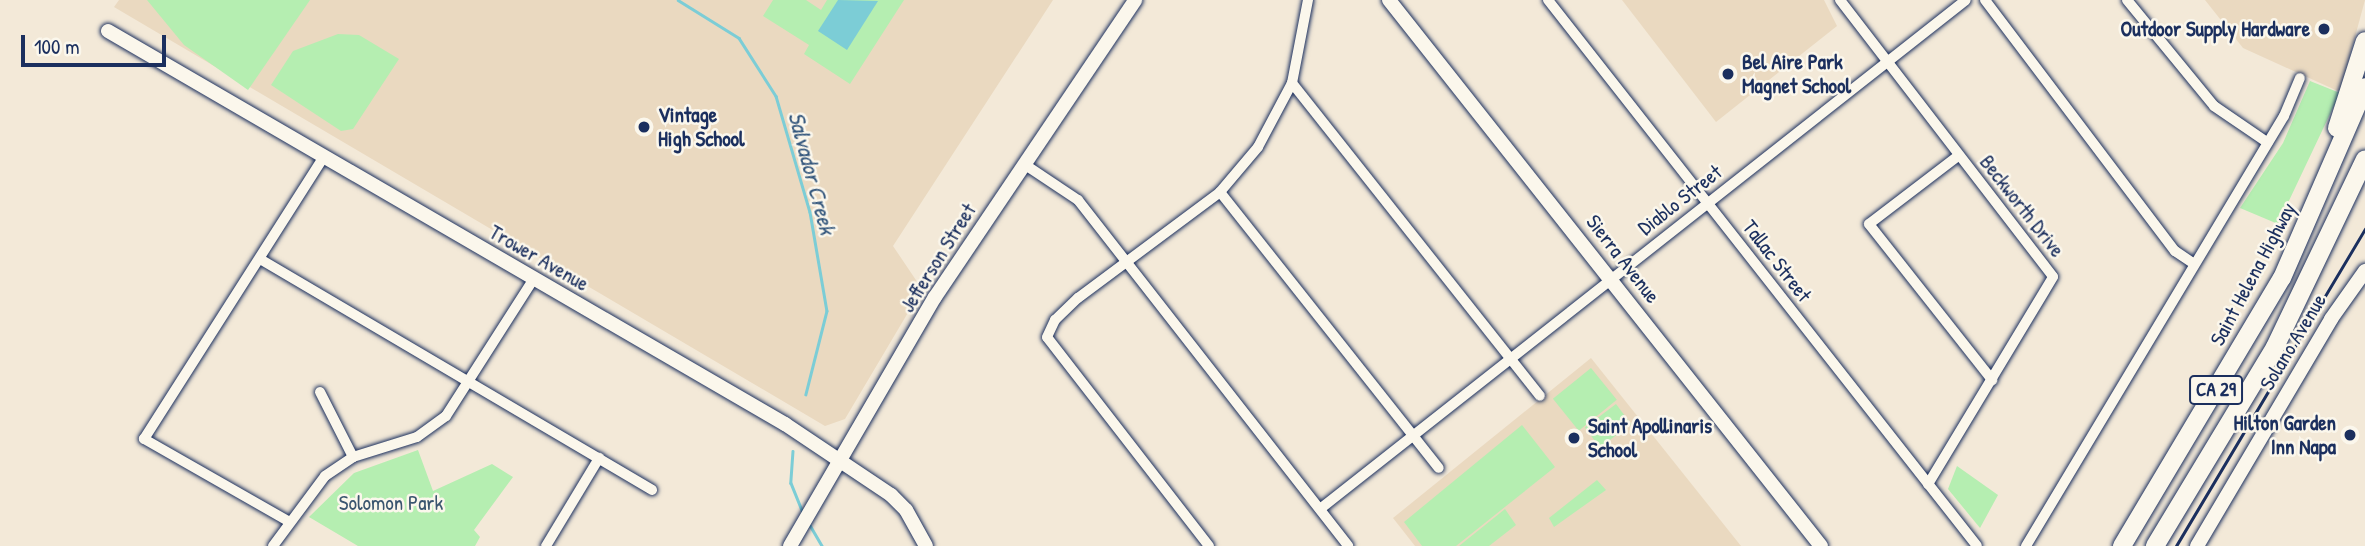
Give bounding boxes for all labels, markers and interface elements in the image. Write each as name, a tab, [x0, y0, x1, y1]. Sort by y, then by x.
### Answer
place label: Outdoor Supply Hardware	[2121, 16, 2310, 42]
scale bar	[24, 21, 170, 65]
marker: Outdoor Supply Hardware	[2316, 21, 2332, 37]
text: 100 m	[34, 32, 80, 61]
place label: Bel Aire Park Magnet School	[1742, 49, 1851, 99]
marker: Bel Aire Park Magnet School	[1720, 66, 1736, 82]
place label: Vintage High School	[658, 102, 745, 152]
water label: Salvador Creek	[782, 109, 842, 237]
marker: Vintage High School	[636, 119, 652, 135]
street label: Beckworth Drive	[1974, 150, 2070, 262]
street label: Diablo Street	[1633, 159, 1727, 241]
street label: Saint Helena Highway	[2205, 198, 2301, 350]
street label: Jefferson Street	[895, 199, 981, 317]
street label: Sierra Avenue	[1581, 210, 1665, 308]
street label: Tallac Street	[1737, 215, 1817, 307]
street label: Trower Avenue	[485, 219, 593, 297]
street label: Solano Avenue	[2254, 289, 2332, 395]
road number: CA 29	[2188, 374, 2244, 406]
place label: Hilton Garden Inn Napa	[2233, 410, 2336, 460]
place label: Saint Apollinaris School	[1588, 413, 1712, 463]
marker: Hilton Garden Inn Napa	[2342, 427, 2358, 443]
marker: Saint Apollinaris School	[1566, 430, 1582, 446]
park label: Solomon Park	[339, 490, 443, 516]

